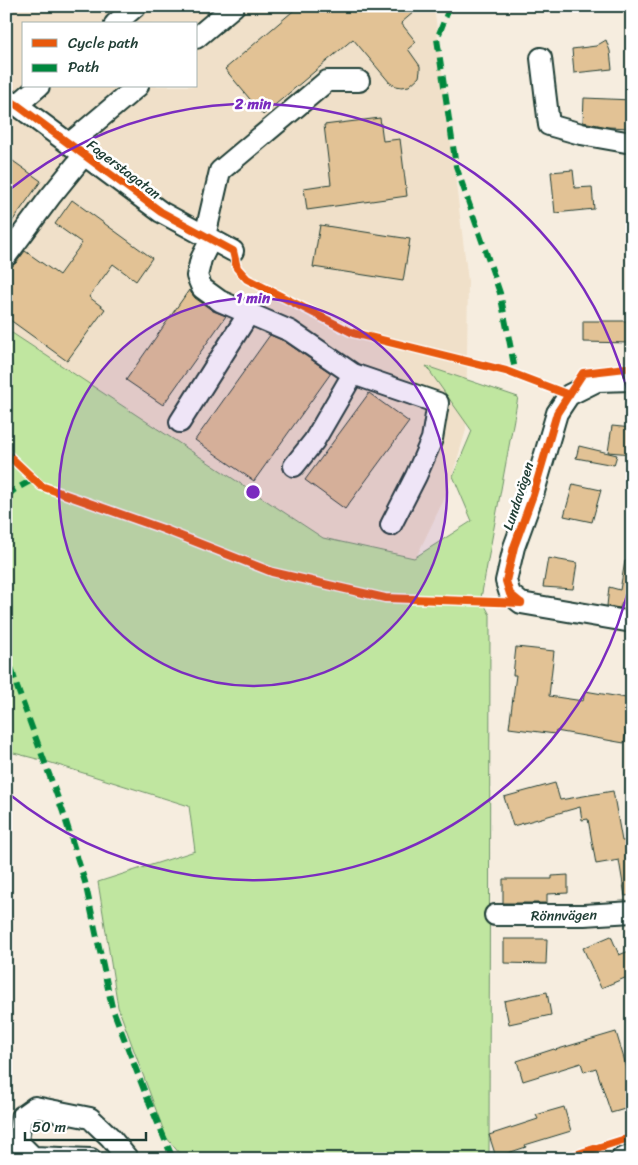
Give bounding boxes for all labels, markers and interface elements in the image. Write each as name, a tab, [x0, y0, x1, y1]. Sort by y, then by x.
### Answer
legend	[22, 22, 198, 88]
text: Cycle path	[68, 30, 139, 56]
text: Path	[68, 54, 99, 80]
text: 2 min	[234, 91, 272, 117]
street label: Fagerstagatan	[81, 133, 167, 206]
text: 1 min	[236, 285, 271, 311]
street label: Lundavägen	[496, 458, 541, 534]
centre of rings	[244, 483, 262, 501]
street label: Rönnvägen	[531, 902, 598, 929]
scale bar	[25, 1110, 146, 1142]
text: 50 m	[32, 1114, 67, 1140]

